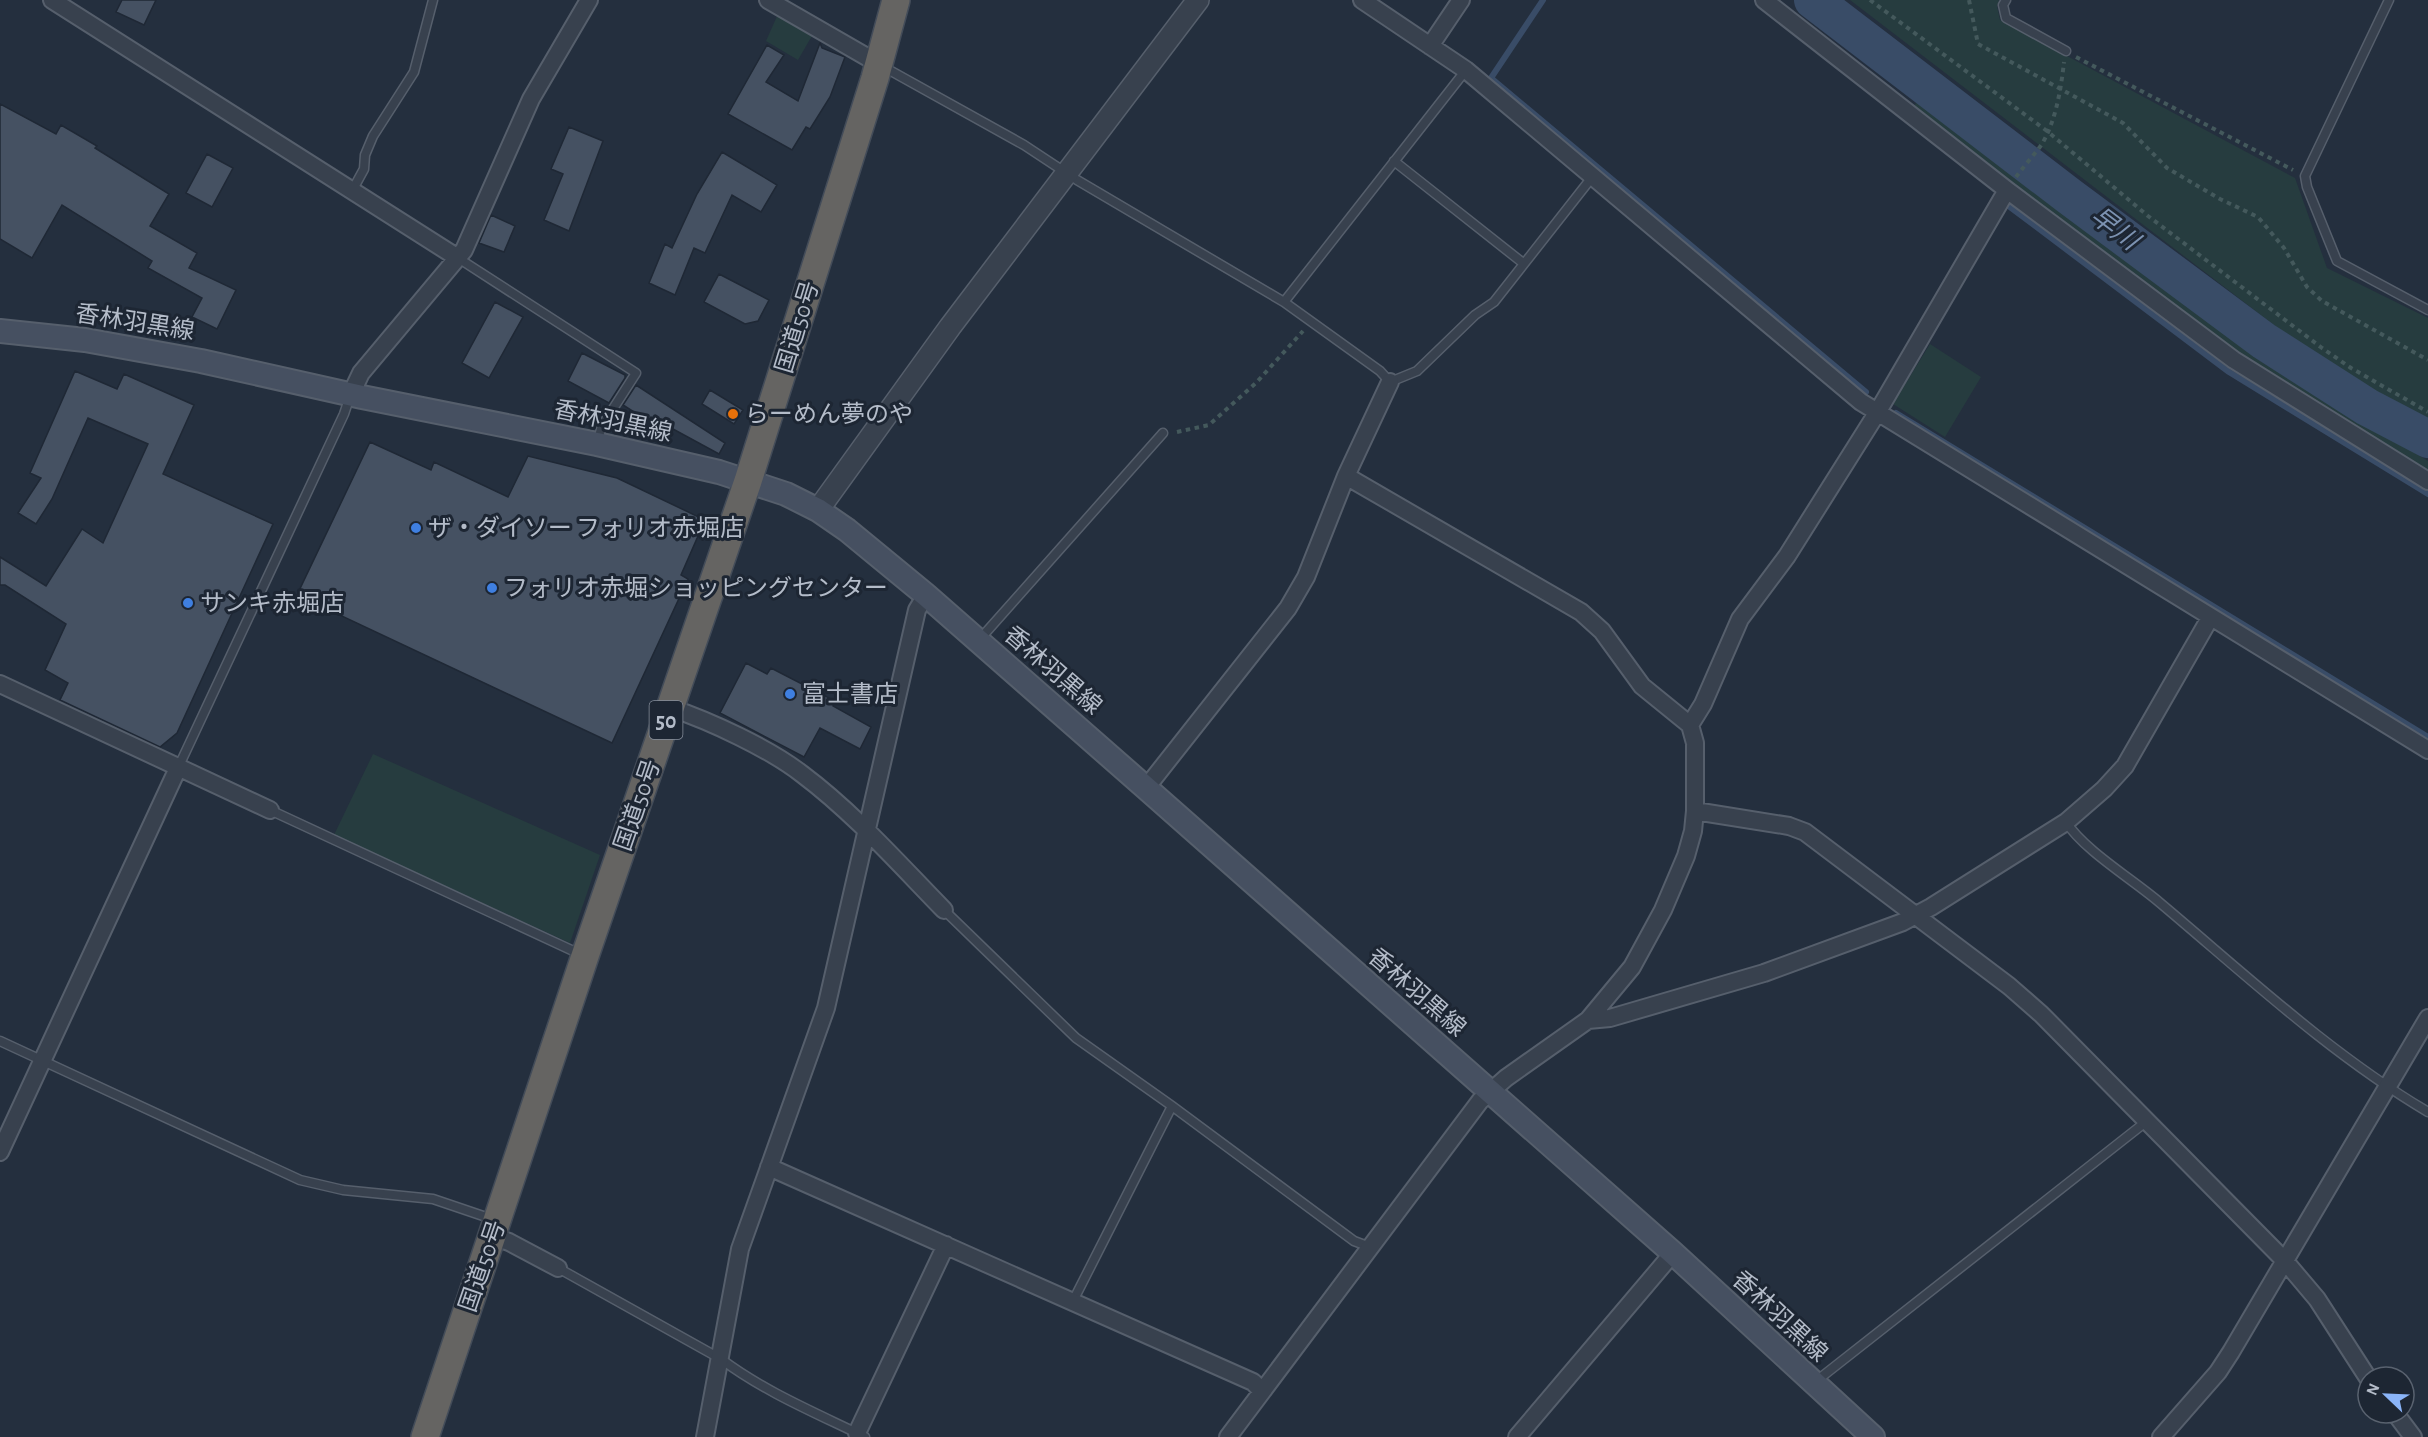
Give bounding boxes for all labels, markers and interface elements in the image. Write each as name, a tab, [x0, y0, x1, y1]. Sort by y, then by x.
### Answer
water label: 早川	[2086, 203, 2145, 257]
street label: 国道50号	[771, 278, 823, 376]
street label: 香林羽黒線	[74, 300, 196, 344]
street label: 香林羽黒線	[552, 396, 674, 446]
place label: らーめん夢のや	[745, 401, 913, 427]
marker: らーめん夢のや	[726, 407, 740, 421]
place label: ザ・ダイソー フォリオ赤堀店	[428, 515, 744, 541]
marker: ザ・ダイソー フォリオ赤堀店	[409, 521, 423, 535]
place label: フォリオ赤堀ショッピングセンター	[504, 575, 888, 601]
marker: フォリオ赤堀ショッピングセンター	[485, 581, 499, 595]
place label: サンキ赤堀店	[200, 590, 344, 616]
marker: サンキ赤堀店	[181, 596, 195, 610]
street label: 香林羽黒線	[999, 621, 1107, 719]
place label: 富士書店	[802, 681, 898, 707]
marker: 富士書店	[783, 687, 797, 701]
road number: 50	[650, 701, 682, 739]
street label: 国道50号	[609, 756, 665, 854]
street label: 香林羽黒線	[1363, 943, 1471, 1041]
street label: 国道50号	[454, 1217, 510, 1315]
street label: 香林羽黒線	[1727, 1266, 1833, 1366]
north arrow	[2356, 1365, 2416, 1425]
text: N	[2364, 1381, 2383, 1398]

